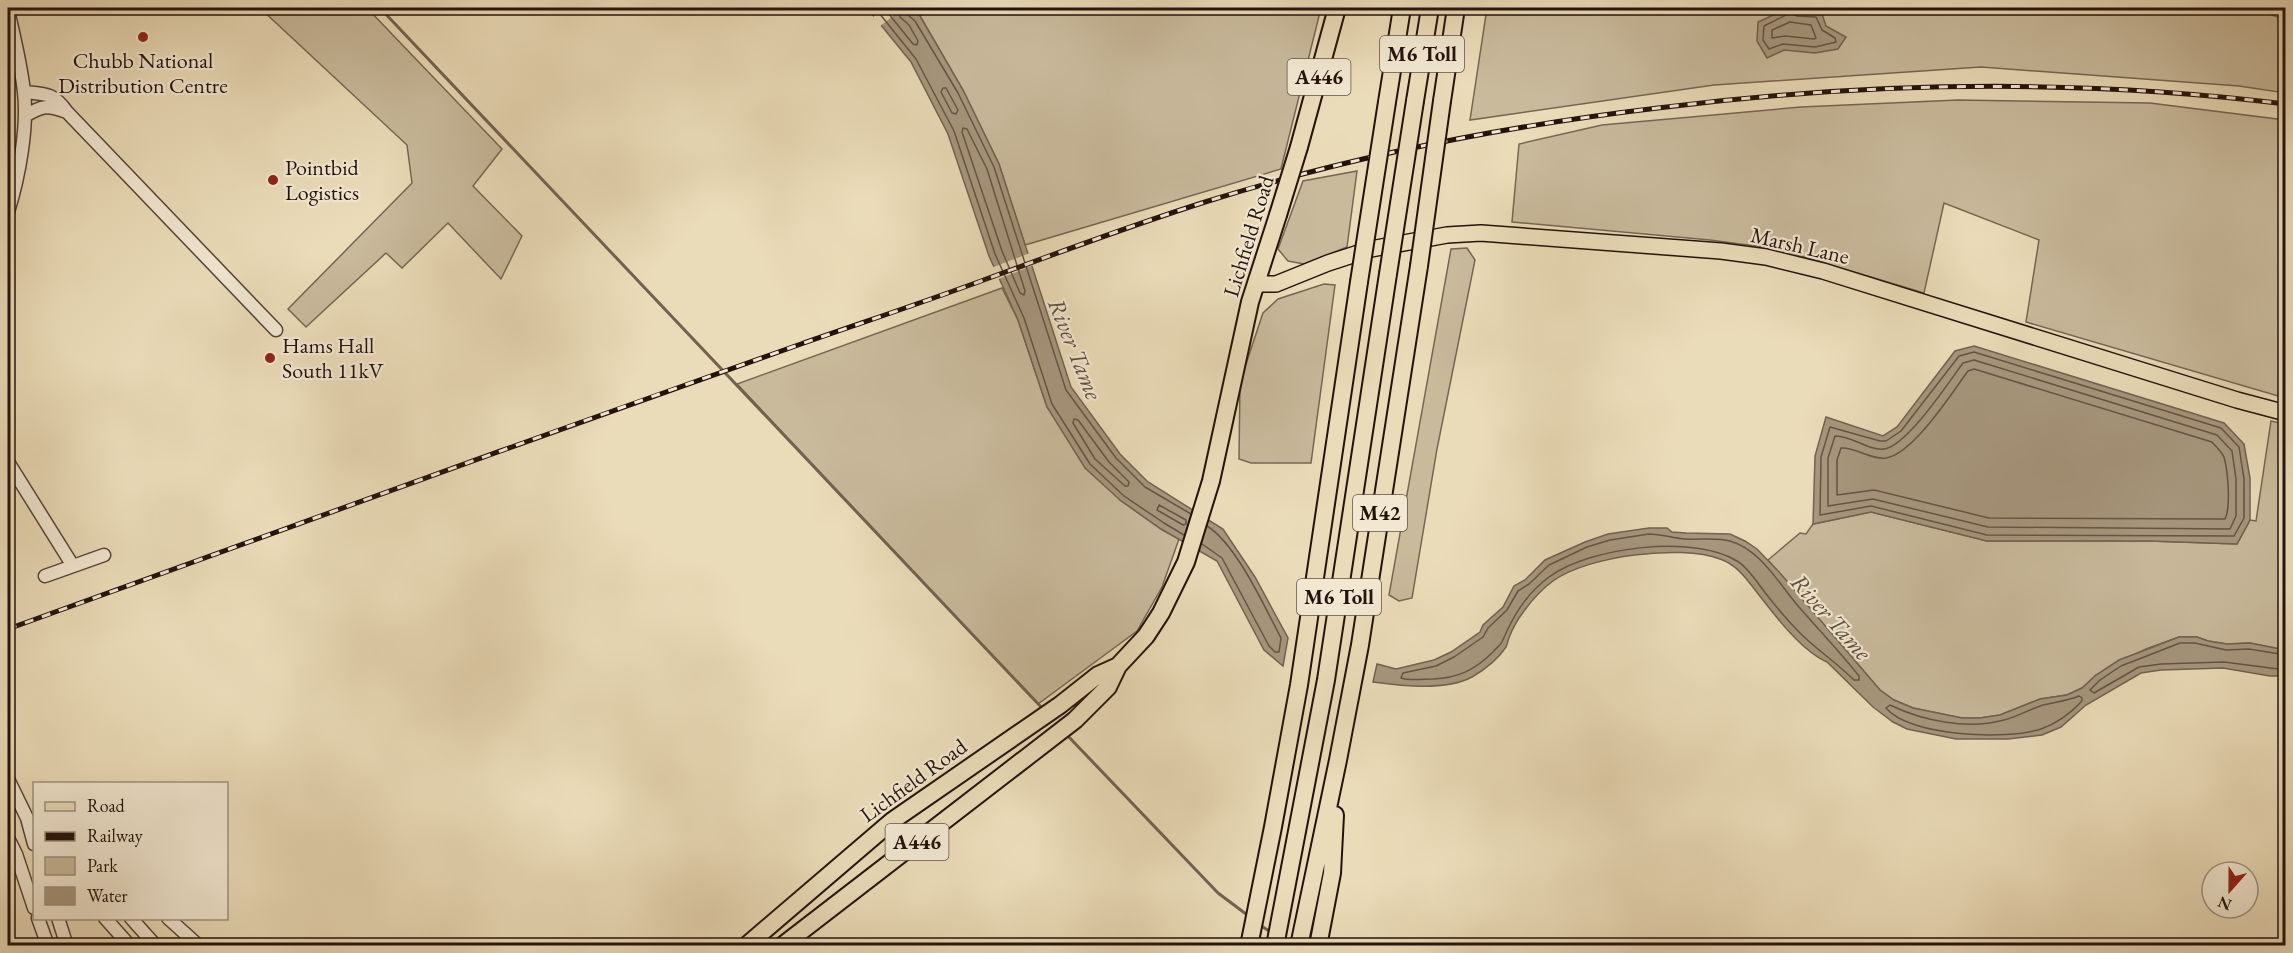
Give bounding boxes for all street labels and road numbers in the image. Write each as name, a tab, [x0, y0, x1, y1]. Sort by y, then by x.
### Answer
road number: M6 Toll	[1380, 36, 1464, 72]
road number: A446	[1288, 59, 1350, 95]
street label: Lichfield Road	[1216, 171, 1281, 300]
street label: Marsh Lane	[1748, 220, 1852, 271]
road number: M42	[1353, 495, 1407, 531]
road number: M6 Toll	[1297, 579, 1381, 615]
street label: Lichfield Road	[854, 731, 973, 829]
road number: A446	[886, 824, 948, 860]

